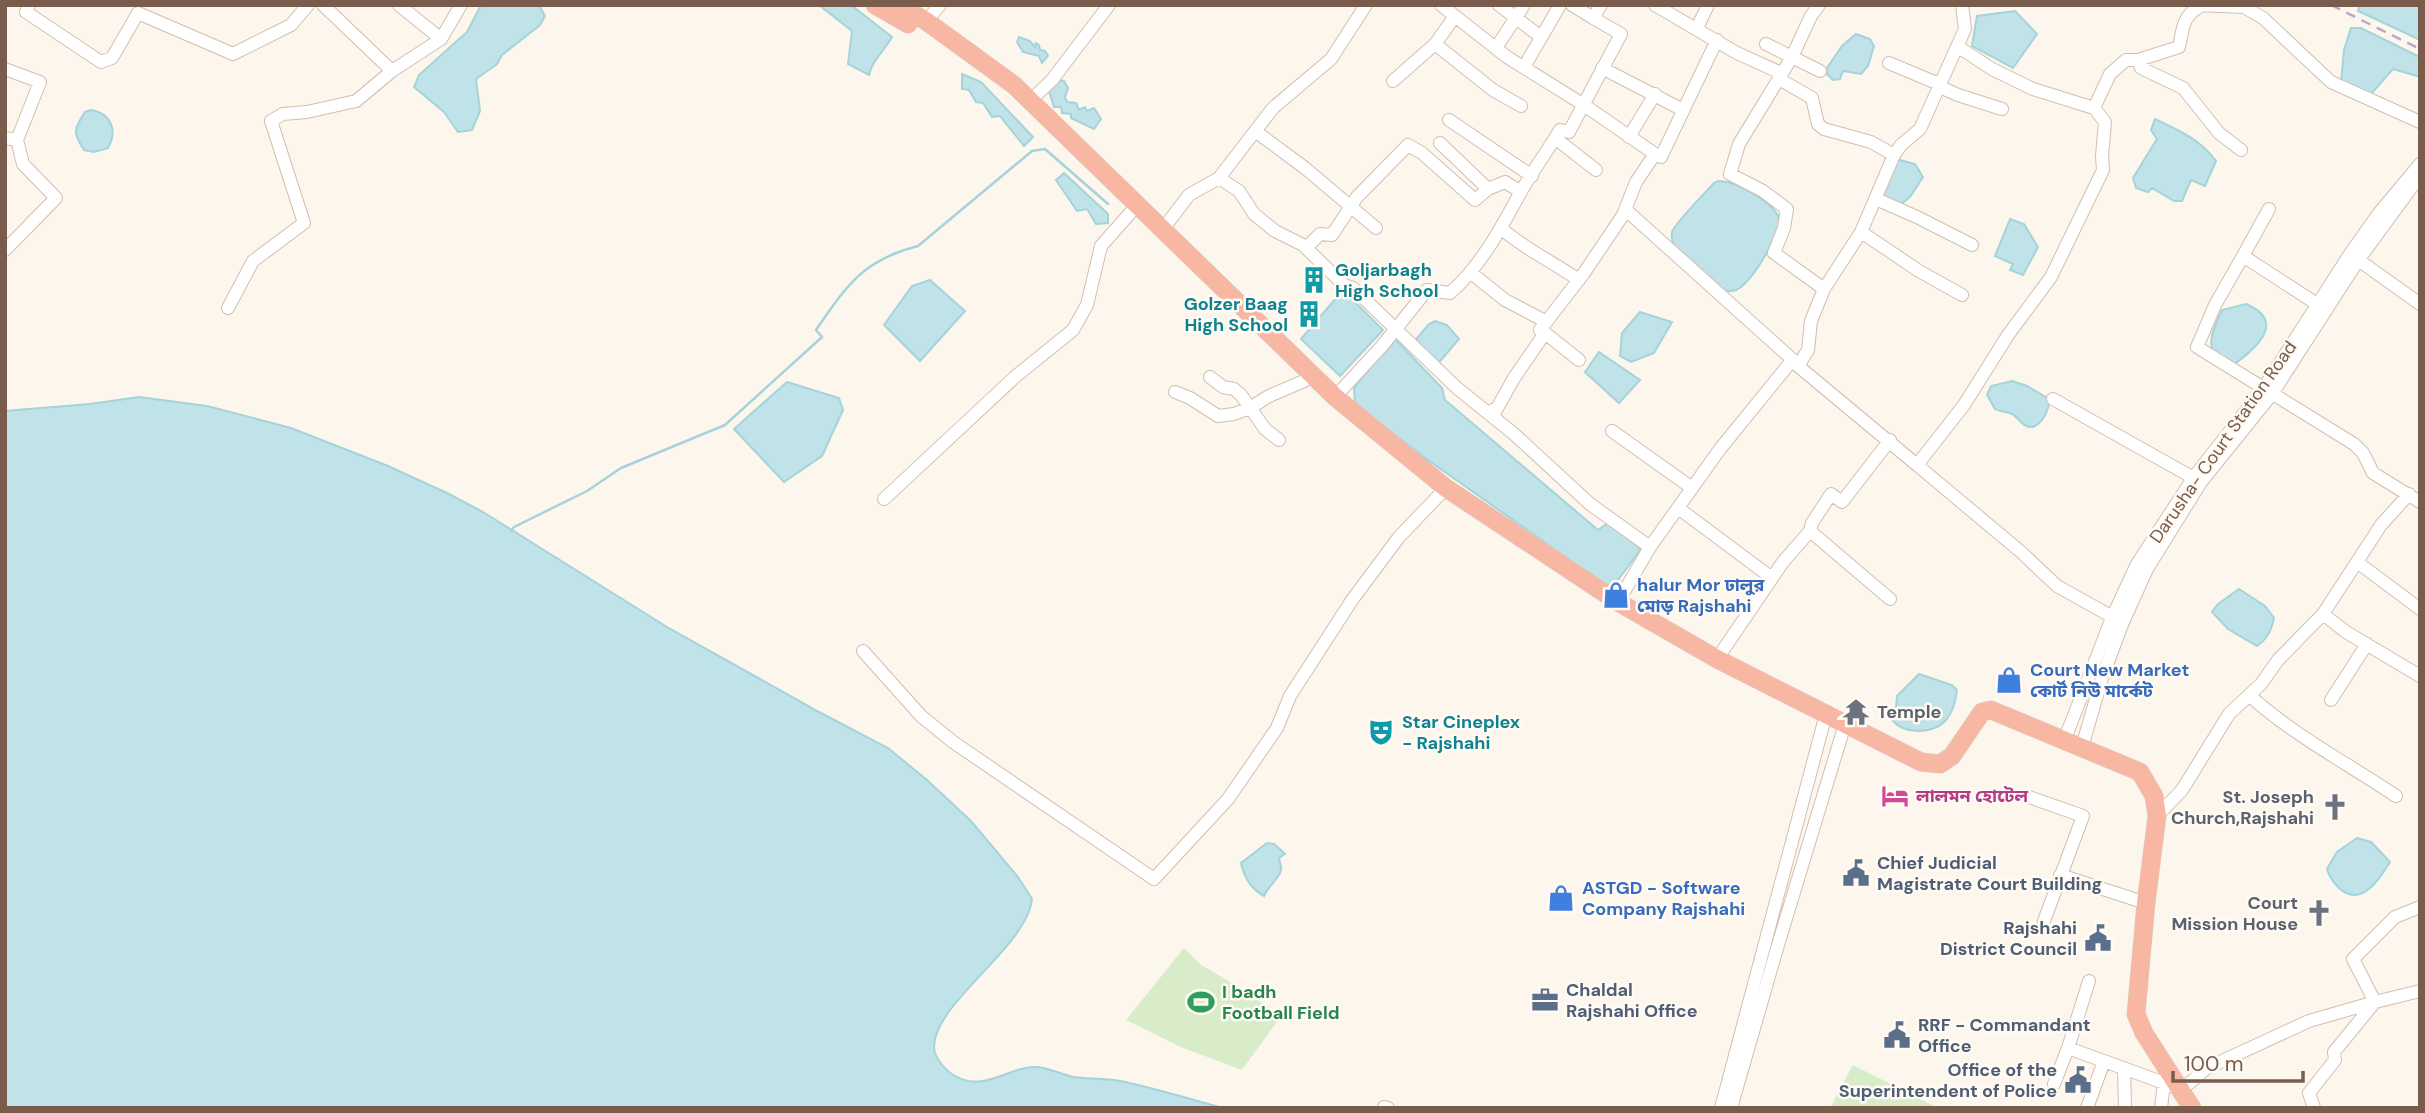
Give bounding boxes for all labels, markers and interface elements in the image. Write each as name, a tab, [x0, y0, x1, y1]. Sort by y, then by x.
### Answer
place label: Goljarbagh High School	[1335, 258, 1439, 303]
building icon: Goljarbagh High School	[1299, 265, 1329, 295]
place label: Golzer Baag High School	[1184, 292, 1288, 337]
building icon: Golzer Baag High School	[1294, 299, 1324, 329]
street label: Darusha- Court Station Road	[2144, 336, 2302, 548]
place label: halur Mor ঢালুর মোড় Rajshahi	[1637, 573, 1765, 618]
shop icon: halur Mor ঢালুর মোড় Rajshahi	[1601, 580, 1631, 610]
place label: Court New Market কোর্ট নিউ মার্কেট	[2030, 658, 2189, 703]
shop icon: Court New Market কোর্ট নিউ মার্কেট	[1994, 665, 2024, 695]
temple icon: Temple	[1841, 697, 1871, 727]
place label: Temple	[1877, 700, 1941, 724]
place label: Star Cineplex - Rajshahi	[1402, 710, 1520, 755]
theatre icon: Star Cineplex - Rajshahi	[1366, 717, 1396, 747]
hotel icon: লালমন হোটেল	[1880, 781, 1910, 811]
place label: লালমন হোটেল	[1915, 784, 2028, 808]
place label: St. Joseph Church,Rajshahi	[2171, 785, 2314, 830]
church icon: St. Joseph Church,Rajshahi	[2320, 792, 2350, 822]
place label: Chief Judicial Magistrate Court Building	[1877, 851, 2102, 896]
public building icon: Chief Judicial Magistrate Court Building	[1841, 858, 1871, 888]
place label: ASTGD - Software Company Rajshahi	[1582, 876, 1745, 921]
shop icon: ASTGD - Software Company Rajshahi	[1546, 883, 1576, 913]
place label: Court Mission House	[2171, 891, 2298, 936]
church icon: Court Mission House	[2304, 898, 2334, 928]
place label: Rajshahi District Council	[1940, 916, 2077, 961]
public building icon: Rajshahi District Council	[2083, 923, 2113, 953]
place label: Chaldal Rajshahi Office	[1566, 978, 1698, 1023]
place label: I badh Football Field	[1222, 980, 1339, 1025]
office icon: Chaldal Rajshahi Office	[1530, 985, 1560, 1015]
sports icon: I badh Football Field	[1186, 987, 1216, 1017]
place label: RRF - Commandant Office	[1918, 1013, 2091, 1058]
public building icon: RRF - Commandant Office	[1882, 1020, 1912, 1050]
scale bar	[2173, 1040, 2302, 1084]
text: 100 m	[2184, 1050, 2244, 1078]
place label: Office of the Superintendent of Police	[1839, 1058, 2057, 1103]
public building icon: Office of the Superintendent of Police	[2063, 1065, 2093, 1095]

